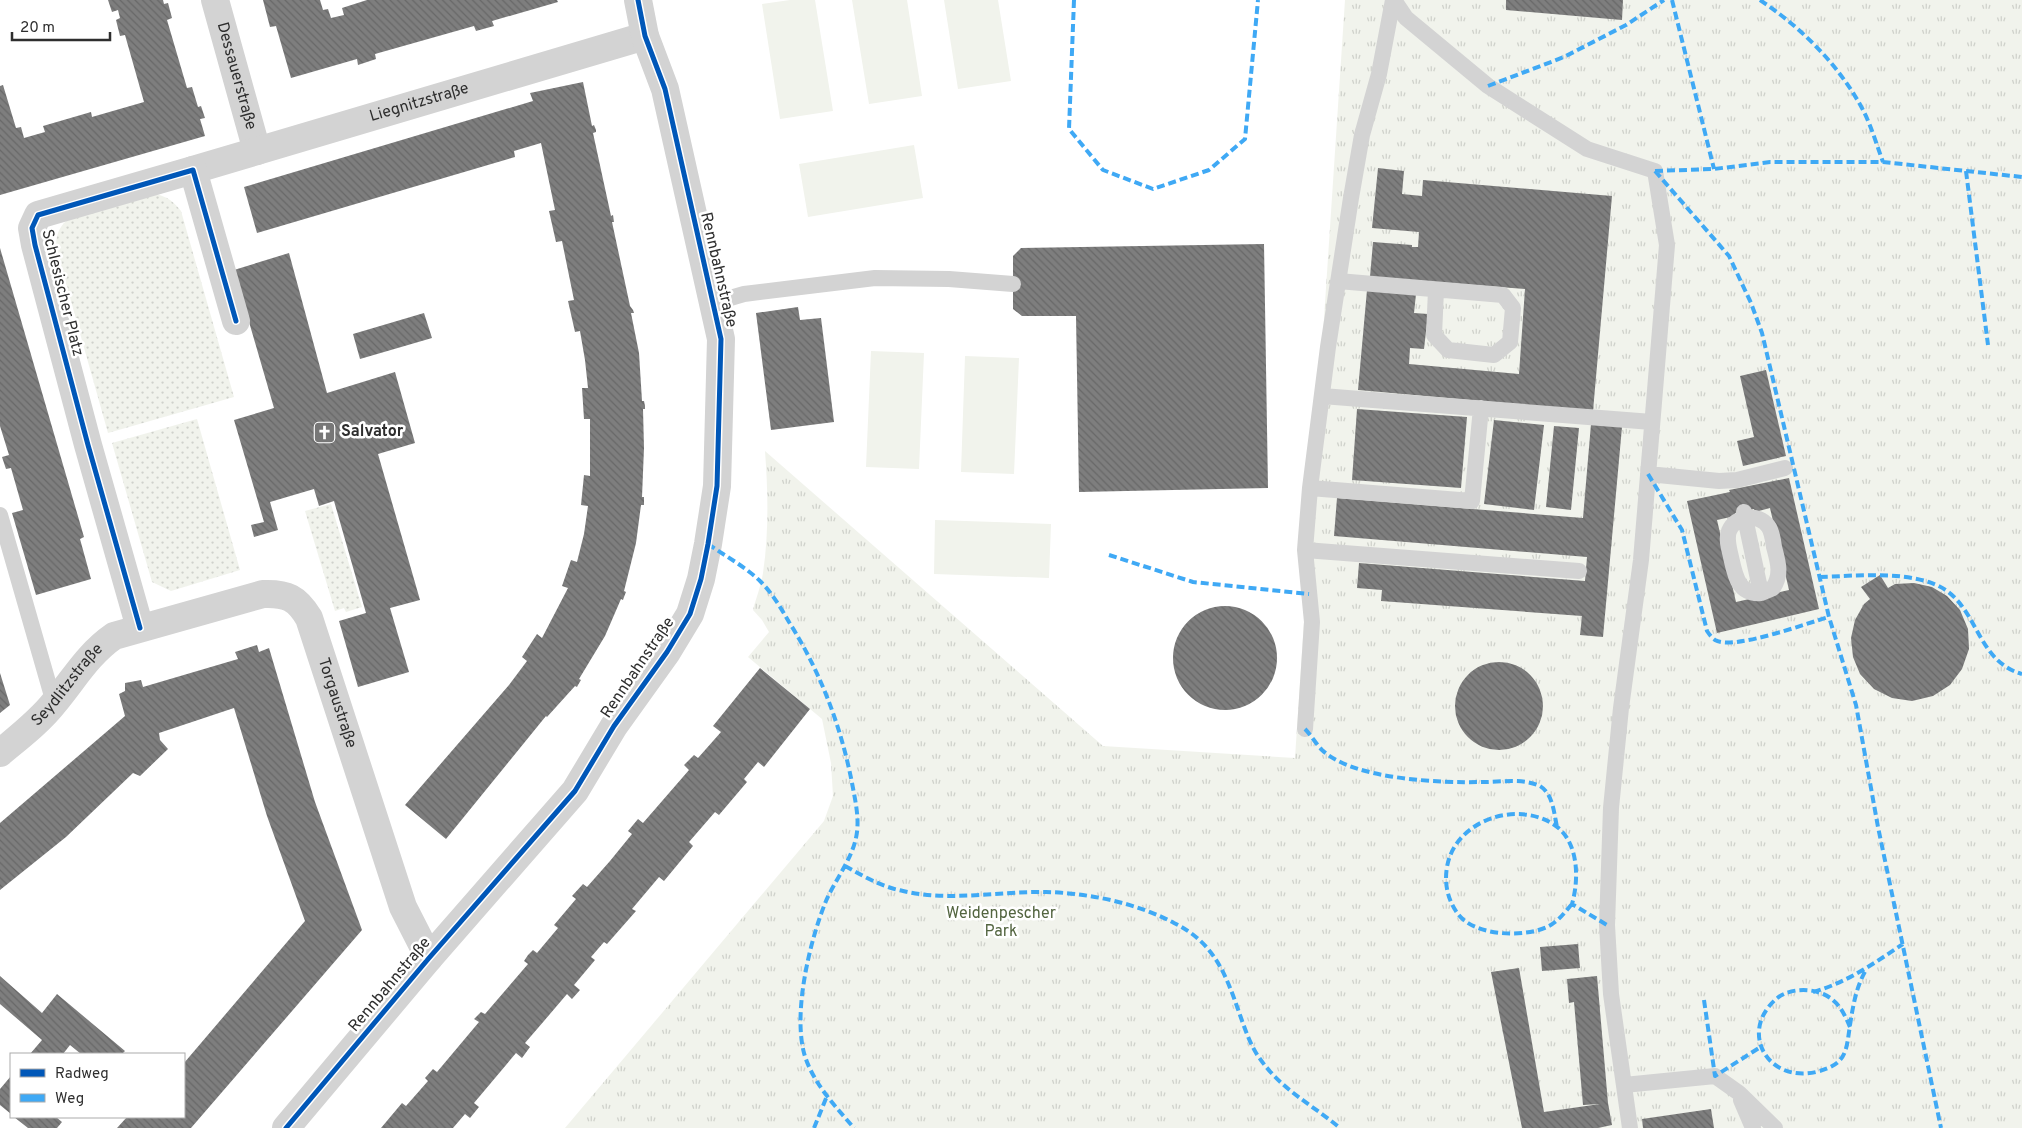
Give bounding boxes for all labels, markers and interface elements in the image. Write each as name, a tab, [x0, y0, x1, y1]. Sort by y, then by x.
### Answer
scale bar	[12, 10, 110, 42]
text: 20 m	[20, 19, 55, 38]
street label: Dessauerstraße	[212, 20, 261, 132]
street label: Liegnitzstraße	[367, 79, 471, 127]
street label: Rennbahnstraße	[695, 210, 741, 330]
street label: Schlesischer Platz	[37, 227, 87, 359]
church icon: Salvator	[313, 420, 337, 444]
place label: Salvator	[341, 422, 404, 442]
street label: Rennbahnstraße	[597, 614, 679, 722]
street label: Seydlitzstraße	[28, 640, 108, 731]
street label: Torgaustraße	[313, 656, 361, 751]
park label: Weidenpescher Park	[946, 904, 1056, 942]
street label: Rennbahnstraße	[345, 934, 435, 1036]
legend	[10, 1053, 185, 1118]
text: Radweg	[55, 1065, 109, 1084]
text: Weg	[55, 1090, 84, 1109]

